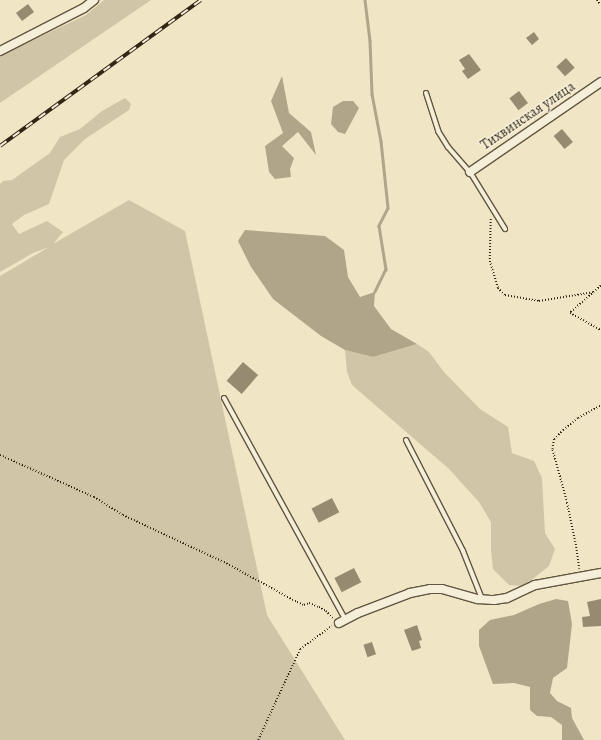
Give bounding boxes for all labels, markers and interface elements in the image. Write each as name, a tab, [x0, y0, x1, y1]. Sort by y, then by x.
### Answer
street label: Тихвинская улица	[478, 78, 578, 154]

